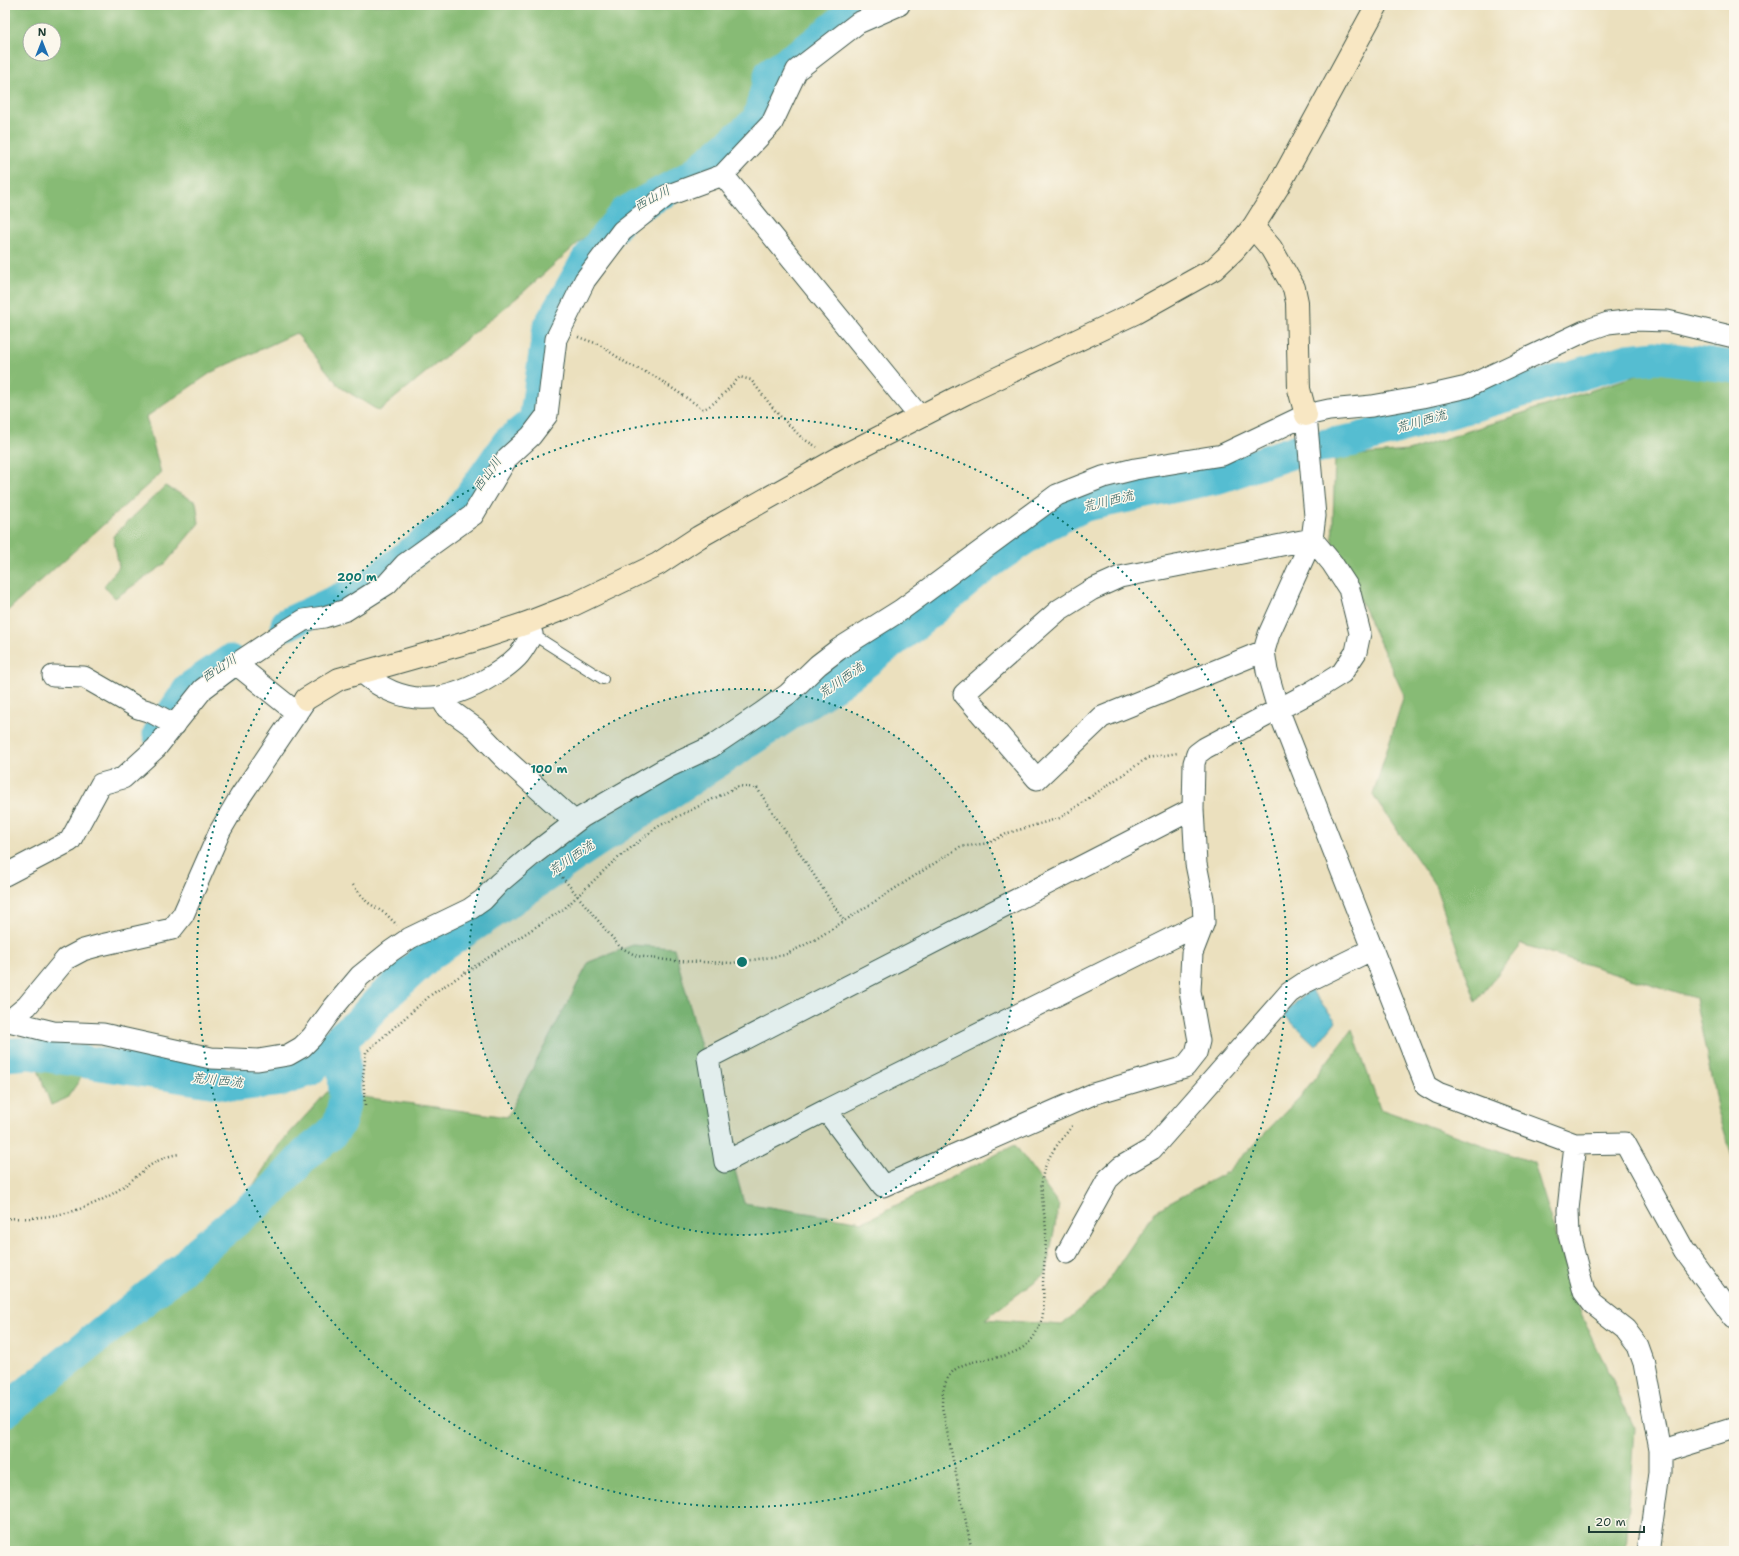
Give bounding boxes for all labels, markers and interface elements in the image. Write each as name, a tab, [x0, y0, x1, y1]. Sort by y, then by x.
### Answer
north arrow	[22, 22, 62, 62]
text: N	[38, 25, 47, 40]
water label: 西山川	[631, 181, 673, 215]
water label: 荒川西流	[1394, 405, 1449, 436]
water label: 西山川	[469, 453, 505, 495]
water label: 荒川西流	[1081, 486, 1136, 516]
text: 200 m	[337, 569, 377, 585]
water label: 西山川	[198, 650, 240, 686]
water label: 荒川西流	[815, 658, 868, 702]
text: 100 m	[531, 761, 568, 777]
water label: 荒川西流	[545, 836, 598, 880]
centre of rings	[735, 955, 749, 969]
water label: 荒川西流	[190, 1069, 245, 1091]
scale bar	[1589, 1508, 1644, 1534]
text: 20 m	[1595, 1514, 1626, 1530]

